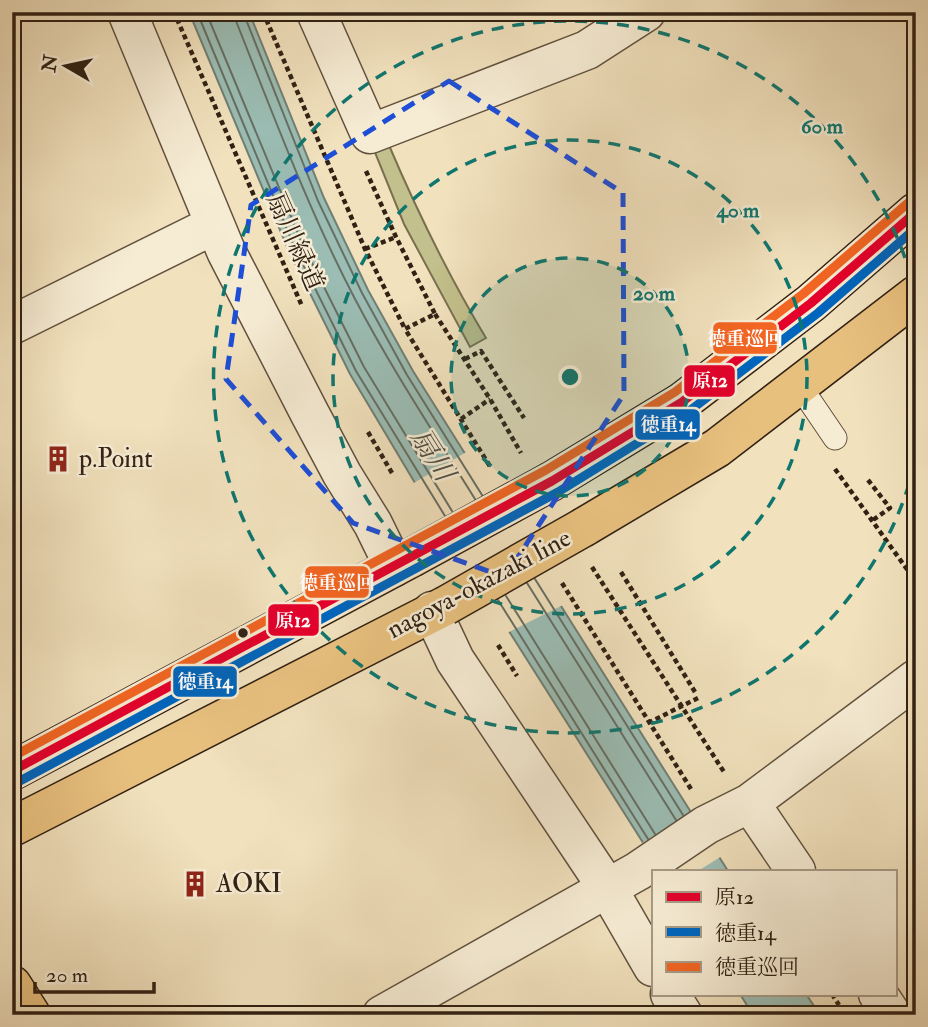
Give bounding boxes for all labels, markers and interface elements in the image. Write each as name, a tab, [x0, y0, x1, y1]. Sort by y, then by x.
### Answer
north arrow	[32, 32, 102, 102]
text: N	[37, 52, 64, 75]
text: 60 m	[801, 113, 844, 140]
street label: 扇川緑道	[259, 188, 331, 296]
text: 40 m	[716, 197, 760, 224]
text: 20 m	[633, 280, 676, 307]
line badge: 徳重巡回	[712, 321, 778, 355]
text: 徳重巡回	[707, 327, 783, 351]
line badge: 原12	[683, 364, 736, 398]
centre of rings	[558, 365, 582, 389]
text: 原12	[692, 369, 728, 393]
line badge: 徳重14	[634, 408, 701, 441]
text: 徳重14	[640, 413, 697, 437]
water label: 扇川	[402, 422, 463, 491]
place label: p.Point	[78, 443, 153, 476]
building icon: p.Point	[43, 444, 73, 474]
street label: nagoya-okazaki line	[382, 522, 577, 646]
line badge: 徳重巡回	[304, 565, 370, 599]
text: 徳重巡回	[299, 571, 375, 595]
line badge: 原12	[267, 603, 320, 637]
text: 原12	[275, 609, 311, 633]
unlabelled marker	[236, 626, 250, 640]
line badge: 徳重14	[172, 665, 238, 698]
text: 徳重14	[177, 670, 234, 694]
place label: AOKI	[215, 868, 282, 900]
building icon: AOKI	[180, 869, 210, 899]
legend	[652, 870, 897, 996]
text: 原12	[715, 884, 754, 911]
text: 徳重14	[715, 920, 777, 947]
scale bar	[35, 950, 154, 994]
text: 徳重巡回	[715, 954, 799, 981]
text: 20 m	[46, 962, 88, 989]

